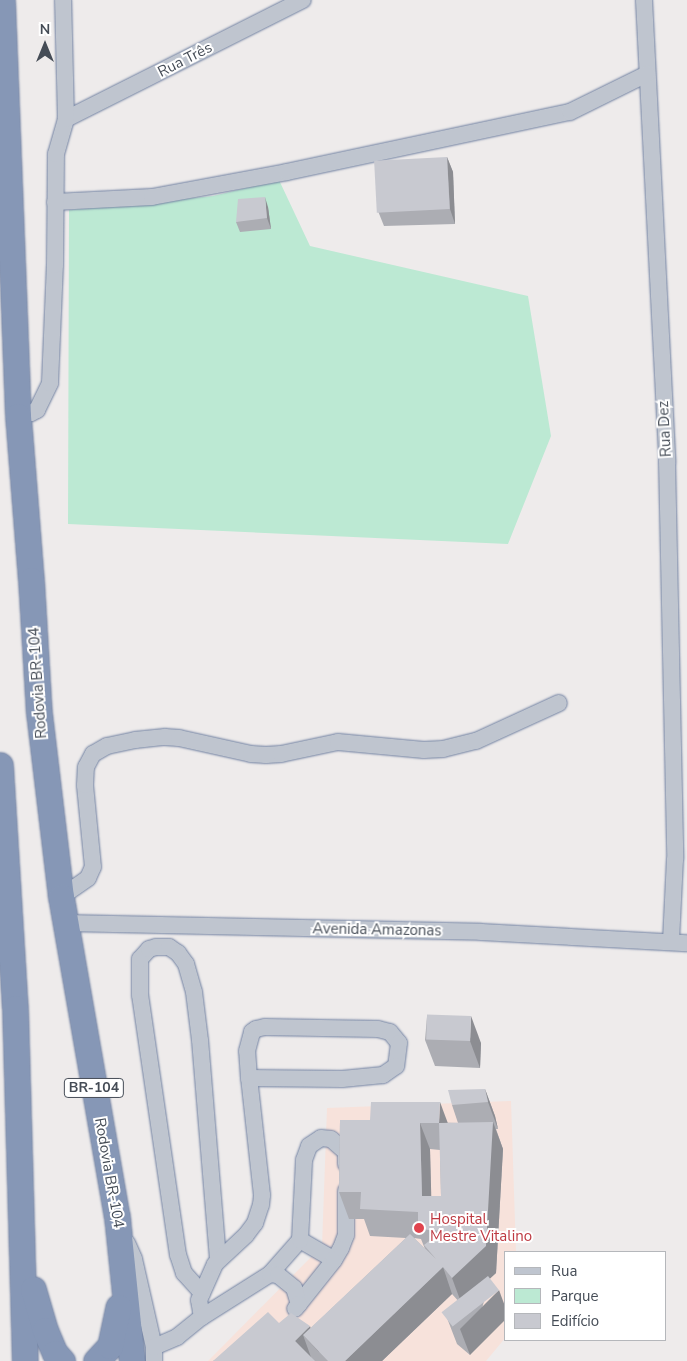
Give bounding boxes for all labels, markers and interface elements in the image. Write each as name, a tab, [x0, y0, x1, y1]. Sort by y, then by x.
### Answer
north arrow	[20, 20, 70, 70]
text: N	[40, 20, 50, 39]
street label: Rua Três	[155, 39, 215, 81]
street label: Rua Dez	[655, 400, 675, 458]
street label: Rodovia BR-104	[25, 627, 51, 739]
street label: Avenida Amazonas	[312, 920, 442, 940]
road number: BR-104	[63, 1076, 125, 1100]
street label: Rodovia BR-104	[90, 1117, 128, 1229]
place label: Hospital Mestre Vitalino	[430, 1210, 532, 1245]
marker: Hospital Mestre Vitalino	[412, 1221, 426, 1235]
legend	[504, 1251, 667, 1341]
text: Rua	[551, 1261, 577, 1281]
text: Parque	[551, 1286, 599, 1306]
text: Edifício	[551, 1311, 599, 1331]

